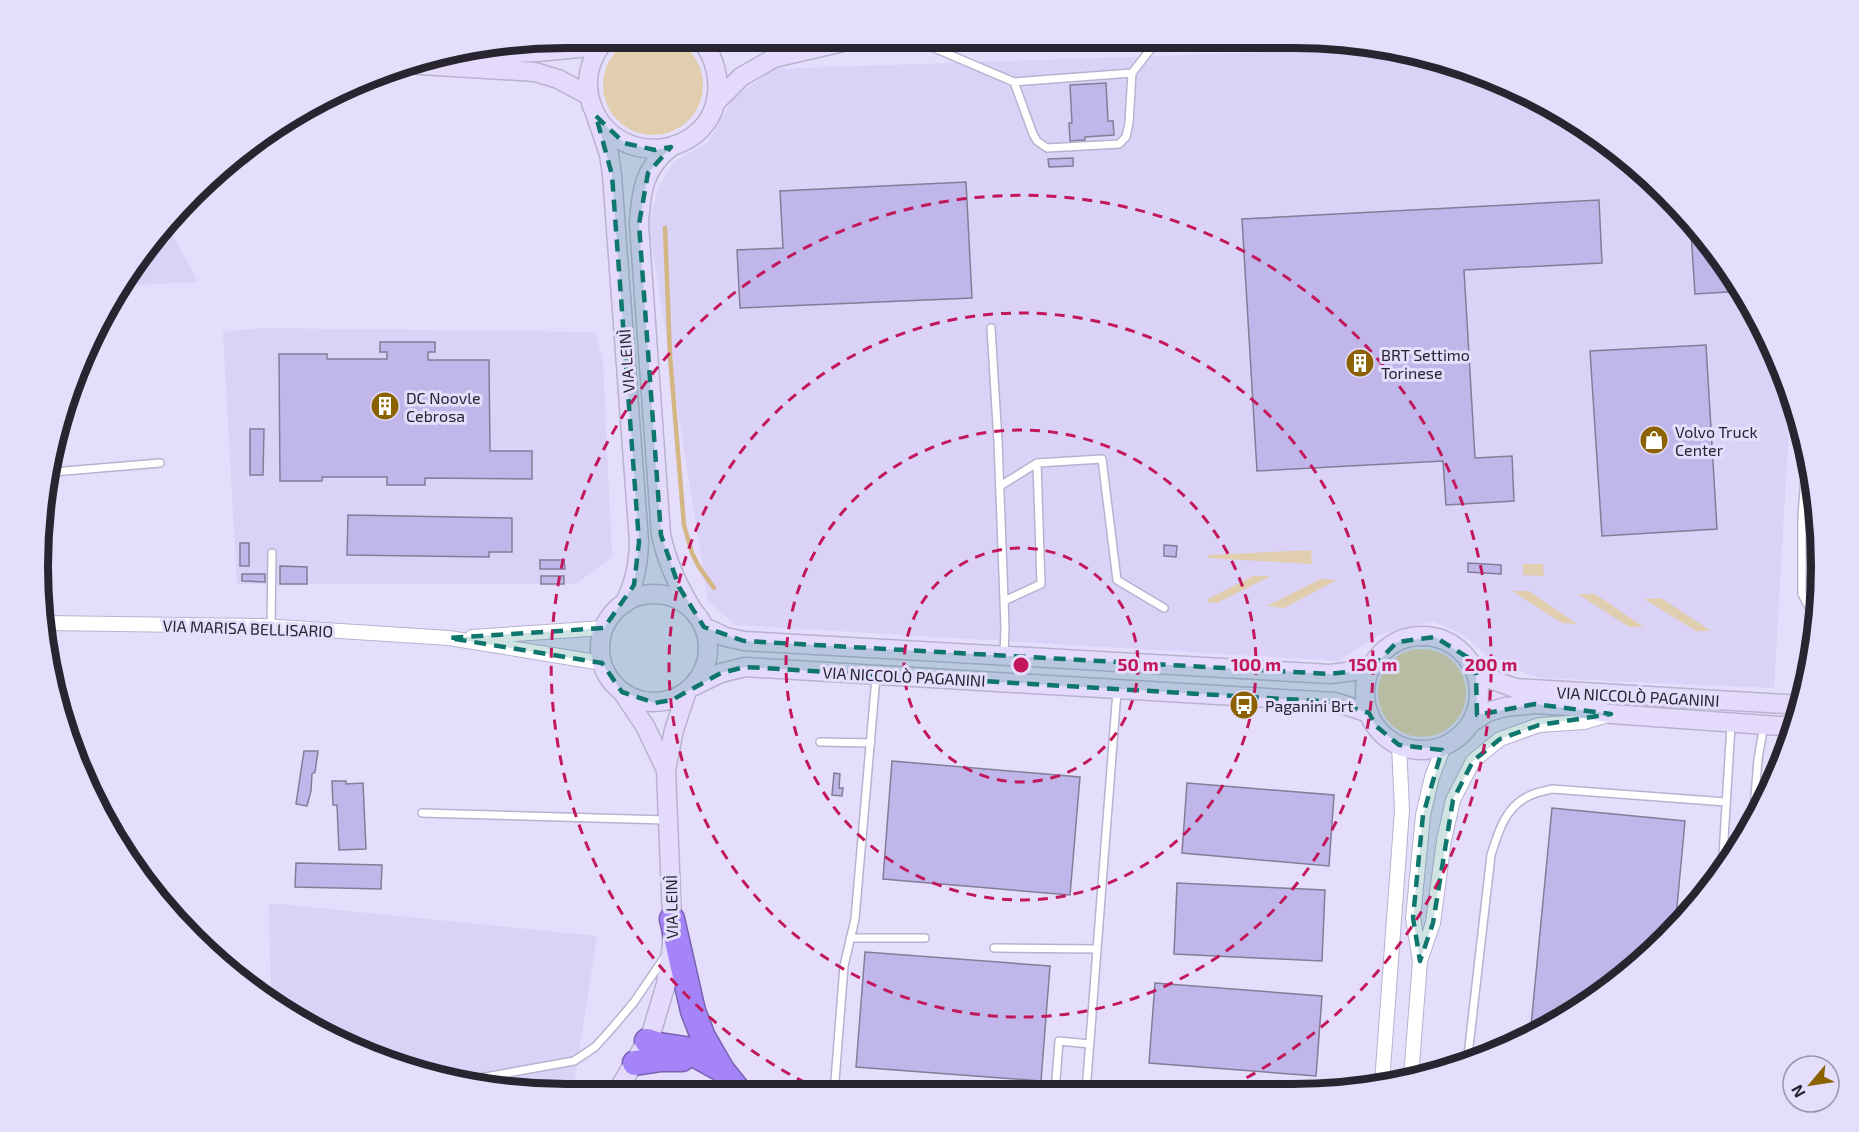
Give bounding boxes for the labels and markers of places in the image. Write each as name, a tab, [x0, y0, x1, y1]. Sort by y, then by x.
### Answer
place label: BRT Settimo Torinese	[1381, 345, 1470, 382]
building icon: BRT Settimo Torinese	[1344, 347, 1376, 379]
place label: DC Noovle Cebrosa	[406, 388, 481, 425]
building icon: DC Noovle Cebrosa	[369, 390, 401, 422]
place label: Volvo Truck Center	[1675, 422, 1758, 459]
shop icon: Volvo Truck Center	[1638, 424, 1670, 456]
centre of rings	[1011, 655, 1031, 675]
bus stop icon: Paganini Brt	[1228, 689, 1260, 721]
place label: Paganini Brt	[1265, 696, 1353, 715]

